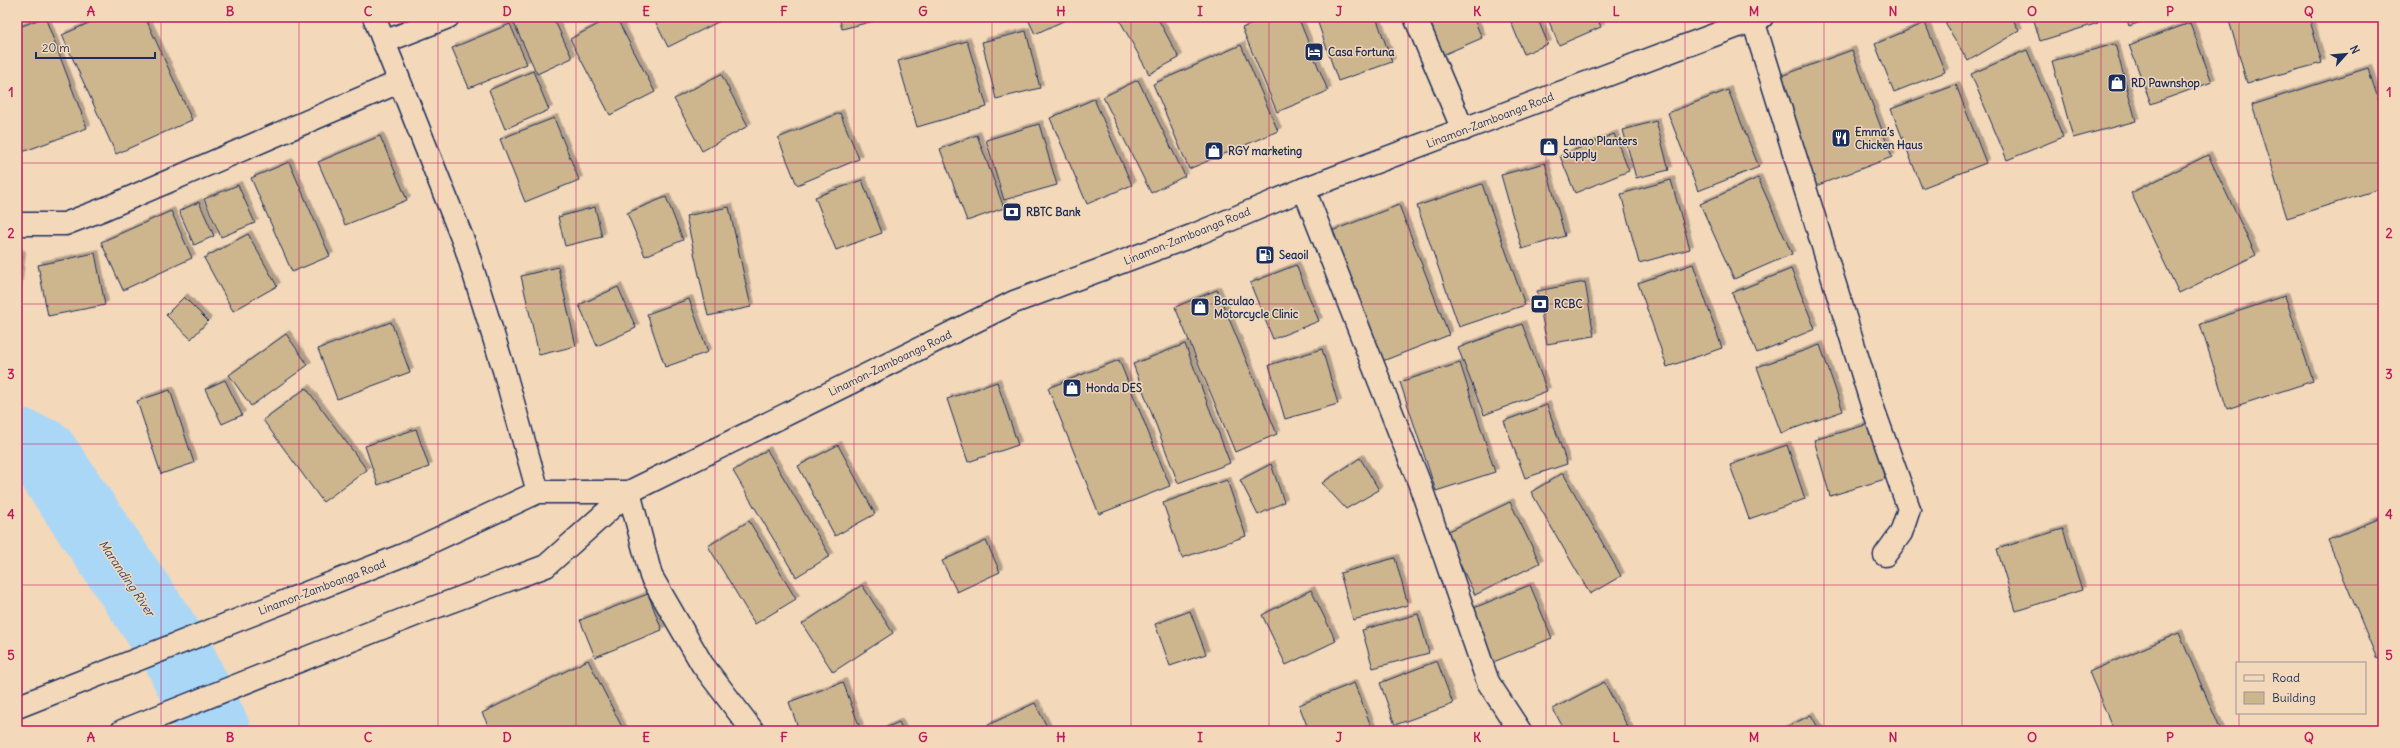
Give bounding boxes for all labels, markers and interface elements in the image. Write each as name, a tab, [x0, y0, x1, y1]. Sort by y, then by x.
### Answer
text: A	[87, 3, 96, 20]
text: B	[226, 3, 235, 20]
text: C	[364, 3, 373, 20]
text: D	[502, 3, 512, 20]
text: E	[642, 3, 650, 20]
text: F	[780, 3, 788, 20]
text: G	[918, 3, 928, 20]
text: H	[1056, 3, 1066, 20]
text: I	[1197, 3, 1203, 20]
text: J	[1336, 3, 1343, 20]
text: K	[1473, 3, 1482, 20]
text: L	[1612, 3, 1620, 20]
text: M	[1749, 3, 1759, 20]
text: N	[1889, 3, 1897, 20]
text: O	[2027, 3, 2037, 20]
text: P	[2166, 3, 2174, 20]
text: Q	[2304, 3, 2314, 20]
scale bar	[36, 34, 155, 60]
north arrow	[2326, 34, 2366, 74]
text: 20 m	[42, 40, 70, 55]
hotel icon: Casa Fortuna	[1303, 41, 1325, 63]
text: N	[2347, 43, 2363, 56]
place label: Casa Fortuna	[1328, 45, 1395, 59]
shop icon: RD Pawnshop	[2106, 72, 2128, 94]
place label: RD Pawnshop	[2131, 76, 2200, 91]
text: 1	[8, 84, 14, 101]
text: 1	[2386, 84, 2392, 101]
street label: Linamon-Zamboanga Road	[1424, 89, 1556, 151]
place label: Emma’s Chicken Haus	[1855, 125, 1923, 152]
restaurant icon: Emma’s Chicken Haus	[1830, 127, 1852, 149]
place label: Lanao Planters Supply	[1563, 134, 1637, 162]
shop icon: Lanao Planters Supply	[1538, 136, 1560, 158]
shop icon: RGY marketing	[1203, 140, 1225, 162]
place label: RGY marketing	[1228, 144, 1302, 159]
bank icon: RBTC Bank	[1001, 201, 1023, 223]
street label: Linamon-Zamboanga Road	[1122, 204, 1253, 268]
place label: RBTC Bank	[1026, 205, 1081, 219]
text: 2	[7, 225, 15, 242]
text: 2	[2385, 225, 2393, 242]
fuel station icon: Seaoil	[1254, 244, 1276, 266]
place label: Seaoil	[1279, 248, 1308, 262]
bank icon: RCBC	[1529, 293, 1551, 315]
place label: Baculao Motorcycle Clinic	[1214, 294, 1299, 322]
shop icon: Baculao Motorcycle Clinic	[1189, 296, 1211, 318]
place label: RCBC	[1554, 297, 1583, 311]
street label: Linamon-Zamboanga Road	[826, 327, 954, 399]
text: 3	[7, 366, 15, 383]
text: 3	[2385, 366, 2393, 383]
shop icon: Honda DES	[1061, 377, 1083, 399]
place label: Honda DES	[1086, 381, 1142, 395]
text: 4	[7, 506, 15, 523]
text: 4	[2385, 506, 2393, 523]
water label: Maranding River	[96, 537, 159, 621]
street label: Linamon-Zamboanga Road	[256, 556, 388, 618]
text: 5	[7, 647, 15, 664]
text: 5	[2385, 647, 2393, 664]
legend	[2236, 662, 2366, 714]
text: Road	[2272, 670, 2300, 685]
text: Building	[2272, 690, 2316, 705]
text: A	[87, 729, 96, 746]
text: B	[226, 729, 235, 746]
text: C	[364, 729, 373, 746]
text: D	[502, 729, 512, 746]
text: E	[642, 729, 650, 746]
text: F	[780, 729, 788, 746]
text: G	[918, 729, 928, 746]
text: H	[1056, 729, 1066, 746]
text: I	[1197, 729, 1203, 746]
text: J	[1336, 729, 1343, 746]
text: K	[1473, 729, 1482, 746]
text: L	[1612, 729, 1620, 746]
text: M	[1749, 729, 1759, 746]
text: N	[1889, 729, 1897, 746]
text: O	[2027, 729, 2037, 746]
text: P	[2166, 729, 2174, 746]
text: Q	[2304, 729, 2314, 746]

